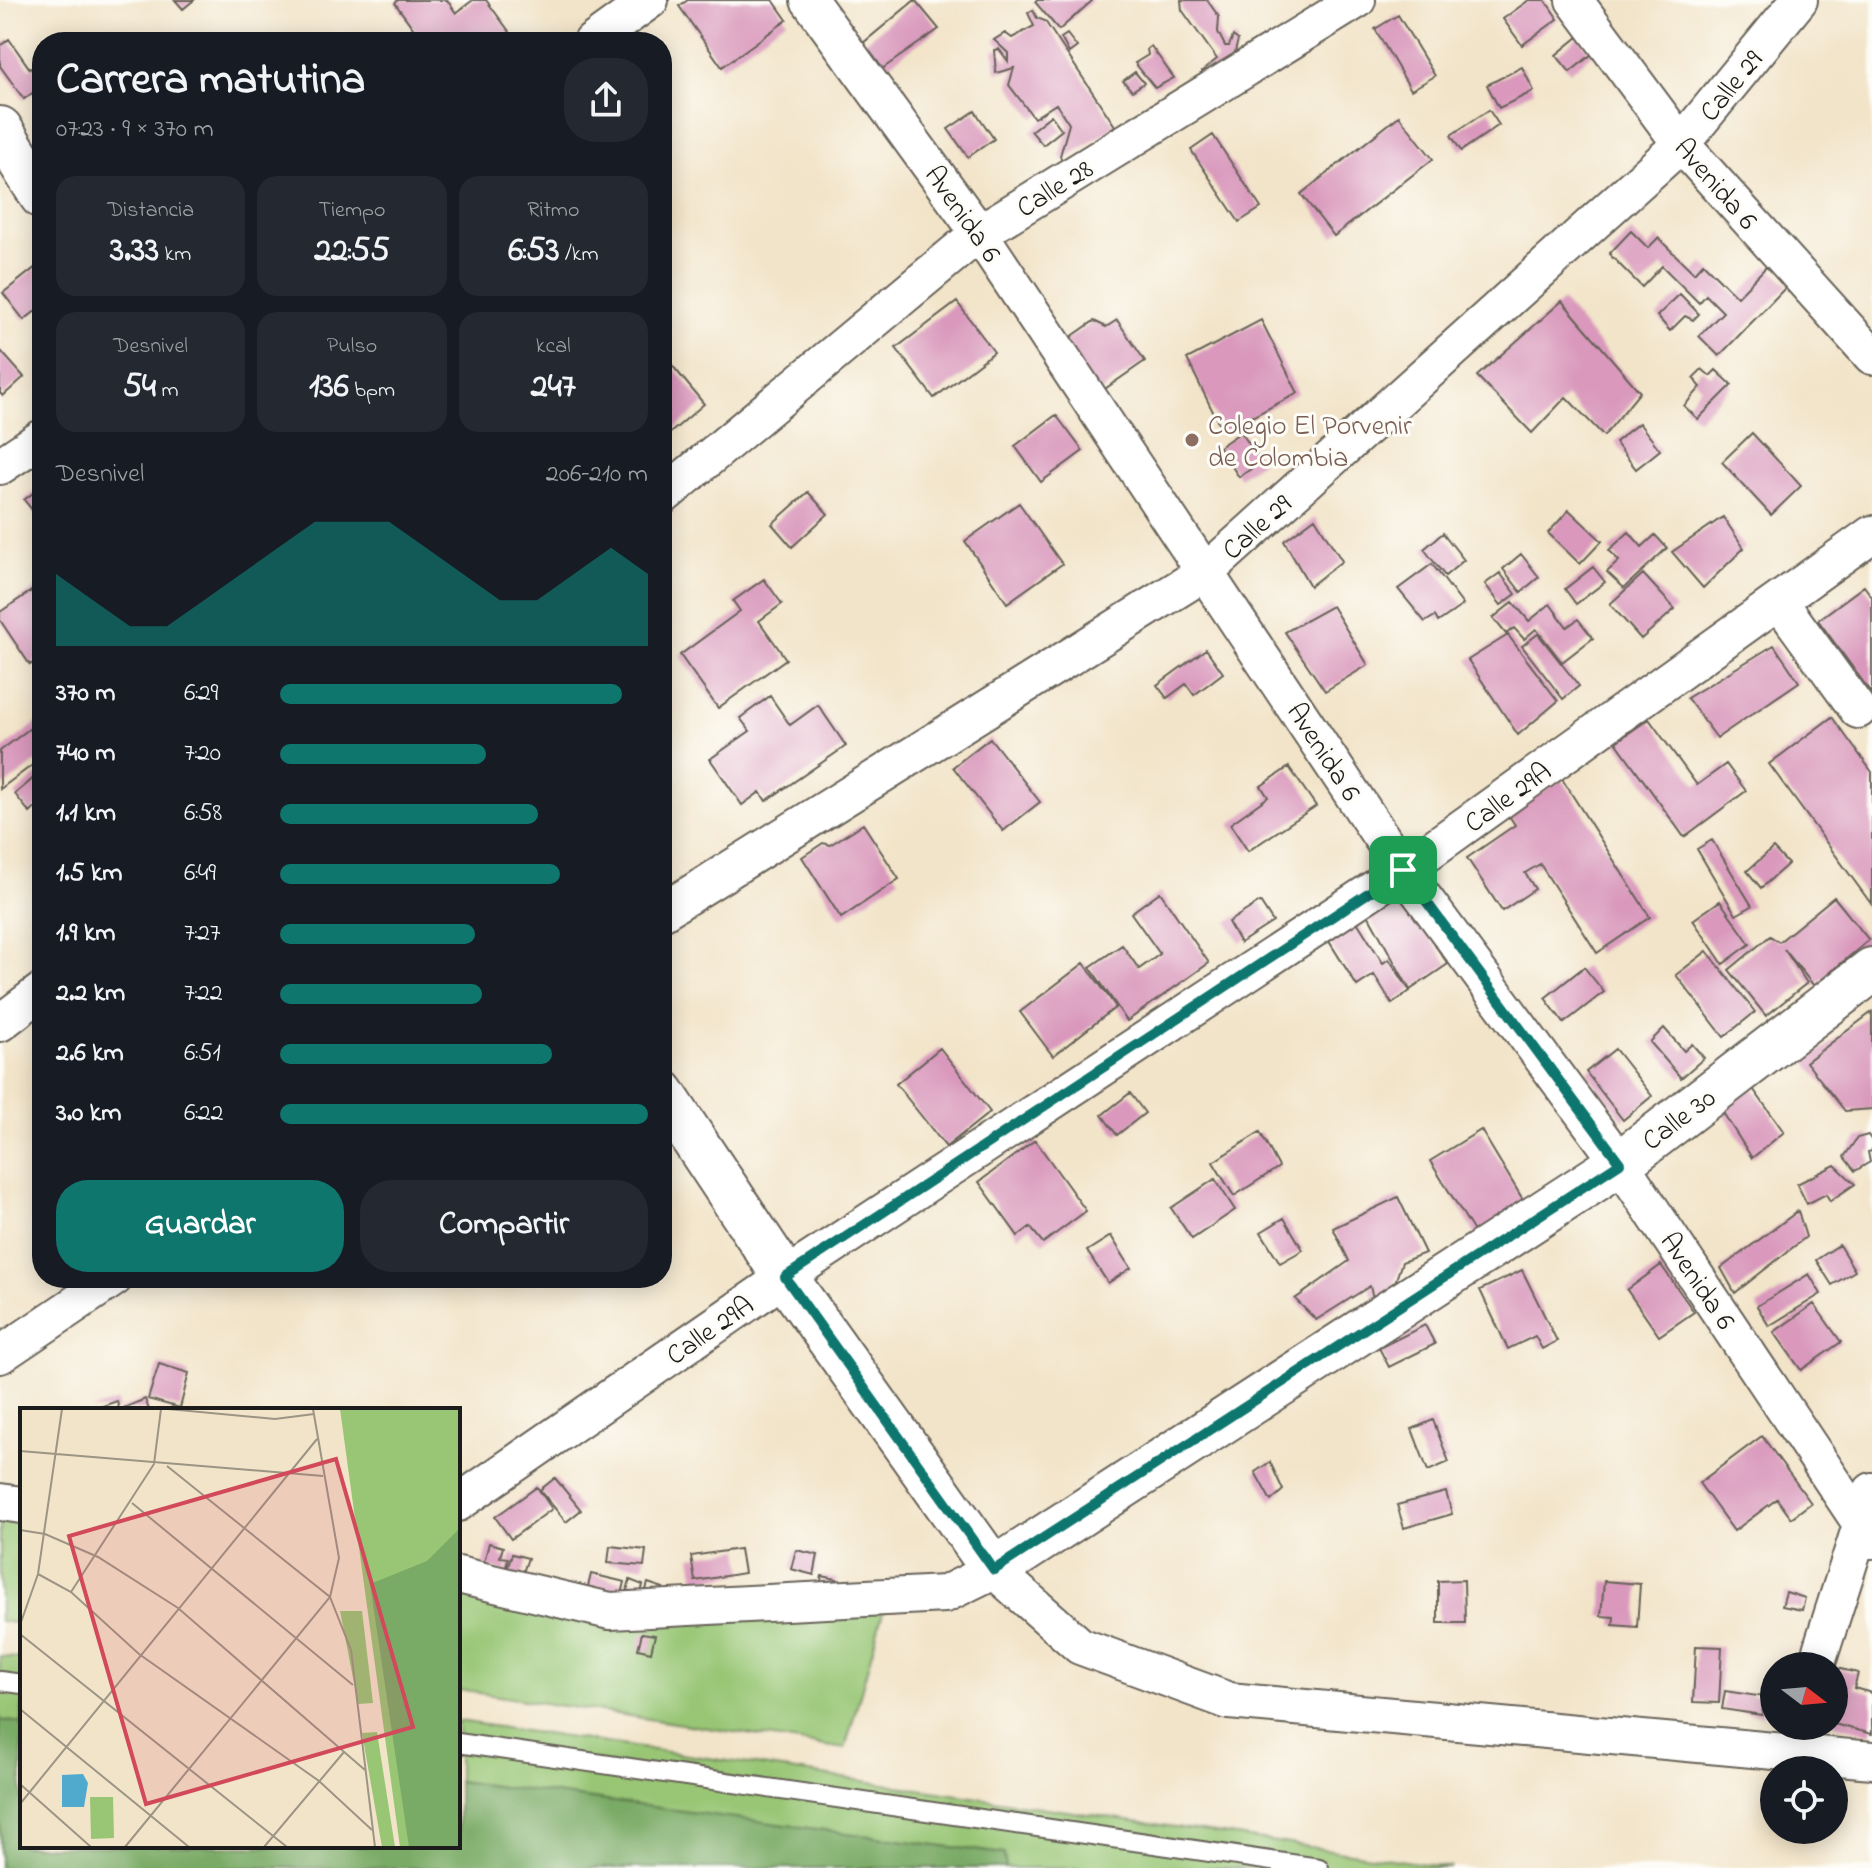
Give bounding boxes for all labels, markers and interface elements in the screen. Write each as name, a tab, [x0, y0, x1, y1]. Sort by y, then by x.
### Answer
street label: Calle 29	[1691, 42, 1775, 132]
text: Carrera matutina	[56, 49, 365, 113]
button: share	[564, 58, 648, 142]
text: 07:23 · 9 × 370 m	[56, 111, 214, 149]
street label: Avenida 6	[1663, 130, 1766, 240]
street label: Calle 28	[1009, 150, 1102, 230]
street label: Avenida 6	[913, 158, 1010, 272]
text: Distancia	[107, 195, 194, 227]
text: Tiempo	[319, 195, 385, 227]
text: Ritmo	[527, 195, 579, 227]
text: 3.33	[110, 227, 159, 277]
text: 22:55	[314, 227, 390, 277]
text: 6:53	[508, 227, 559, 277]
text: km	[159, 239, 191, 271]
text: /km	[559, 239, 599, 271]
text: Desnivel	[113, 331, 188, 363]
text: Pulso	[327, 331, 377, 363]
text: kcal	[536, 331, 571, 363]
text: 54	[123, 363, 156, 413]
text: 136	[309, 363, 349, 413]
text: 247	[531, 363, 576, 413]
text: m	[156, 375, 179, 407]
text: bpm	[349, 375, 395, 407]
place label: Colegio El Porvenir de Colombia	[1208, 407, 1412, 480]
marker: Colegio El Porvenir de Colombia	[1183, 431, 1201, 449]
text: Desnivel	[56, 456, 144, 494]
text: 206–210 m	[546, 456, 648, 494]
street label: Calle 29	[1214, 486, 1303, 571]
text: 370 m	[56, 675, 115, 713]
text: 6:29	[184, 675, 218, 713]
street label: Avenida 6	[1275, 695, 1369, 810]
text: 740 m	[56, 735, 115, 773]
text: 7:20	[184, 735, 221, 773]
street label: Calle 29A	[1457, 753, 1561, 845]
text: 1.1 km	[56, 795, 116, 833]
text: 6:58	[184, 795, 222, 833]
pin	[1369, 836, 1437, 904]
icon: arrive	[1381, 848, 1425, 892]
text: 1.5 km	[56, 855, 123, 893]
text: 6:49	[184, 855, 216, 893]
text: 1.9 km	[56, 915, 115, 953]
text: 7:27	[184, 915, 221, 953]
text: 2.2 km	[56, 975, 125, 1013]
text: 7:22	[184, 975, 223, 1013]
text: 2.6 km	[56, 1035, 124, 1073]
text: 6:51	[184, 1035, 221, 1073]
street label: Calle 30	[1635, 1079, 1726, 1162]
text: 3.0 km	[56, 1095, 121, 1133]
text: 6:22	[184, 1095, 224, 1133]
button: Guardar	[56, 1180, 344, 1272]
button: Compartir	[360, 1180, 648, 1272]
street label: Avenida 6	[1648, 1225, 1744, 1339]
street label: Calle 29A	[659, 1287, 763, 1377]
inset map	[20, 1408, 460, 1848]
north arrow	[1760, 1652, 1848, 1740]
map controls	[1760, 1652, 1848, 1844]
button: locate	[1760, 1756, 1848, 1844]

